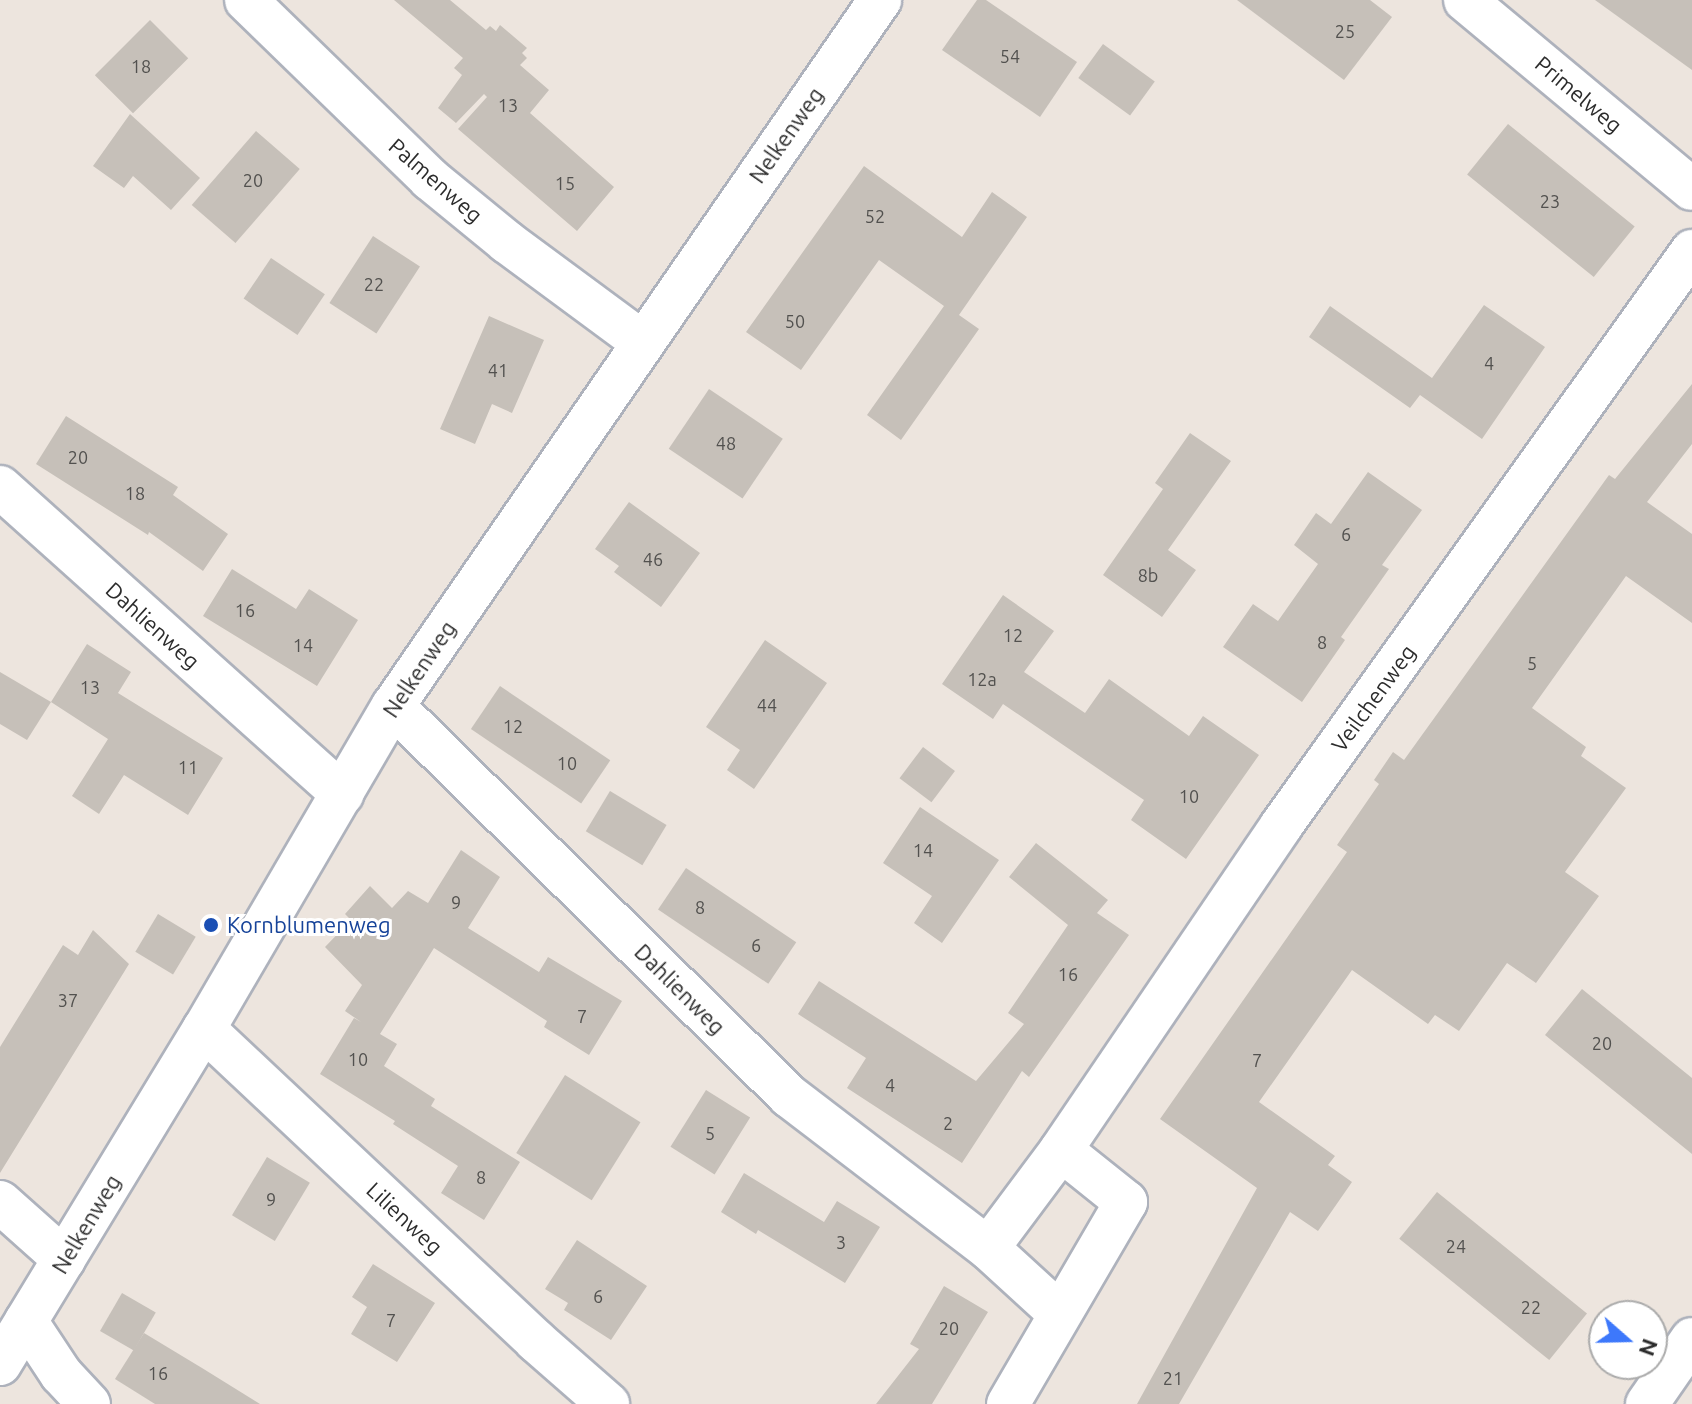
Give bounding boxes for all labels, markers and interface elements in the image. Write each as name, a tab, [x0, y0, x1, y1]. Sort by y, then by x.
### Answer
house number: 25	[1335, 20, 1355, 42]
house number: 54	[1000, 45, 1020, 67]
street label: Primelweg	[1530, 50, 1628, 138]
house number: 18	[131, 55, 151, 77]
street label: Nelkenweg	[743, 82, 829, 188]
house number: 13	[498, 94, 518, 116]
street label: Palmenweg	[384, 132, 488, 228]
house number: 20	[243, 169, 263, 191]
house number: 15	[555, 172, 575, 194]
house number: 23	[1540, 190, 1560, 212]
house number: 52	[865, 205, 885, 227]
house number: 22	[364, 273, 384, 295]
house number: 50	[785, 310, 805, 332]
house number: 4	[1484, 352, 1494, 374]
house number: 41	[488, 359, 508, 381]
house number: 48	[716, 432, 736, 454]
house number: 20	[68, 446, 88, 468]
house number: 18	[125, 482, 145, 504]
house number: 6	[1341, 523, 1351, 545]
house number: 46	[643, 548, 663, 570]
house number: 8b	[1138, 564, 1158, 586]
street label: Dahlienweg	[101, 576, 205, 674]
house number: 16	[235, 599, 255, 621]
street label: Nelkenweg	[377, 616, 461, 722]
house number: 12	[1003, 624, 1023, 646]
house number: 8	[1317, 631, 1327, 653]
house number: 14	[293, 634, 313, 656]
street label: Veilchenweg	[1325, 639, 1421, 757]
house number: 5	[1527, 652, 1537, 674]
house number: 12a	[967, 668, 997, 690]
house number: 13	[80, 676, 100, 698]
house number: 44	[757, 694, 777, 716]
house number: 12	[503, 715, 523, 737]
house number: 10	[557, 752, 577, 774]
house number: 11	[178, 756, 198, 778]
house number: 10	[1179, 785, 1199, 807]
house number: 14	[913, 839, 933, 861]
house number: 9	[451, 891, 461, 913]
house number: 8	[695, 896, 705, 918]
place label: Kornblumenweg	[227, 912, 391, 938]
marker: Kornblumenweg	[202, 916, 220, 934]
house number: 6	[751, 934, 761, 956]
street label: Dahlienweg	[629, 938, 731, 1040]
house number: 16	[1058, 963, 1078, 985]
house number: 37	[58, 989, 78, 1011]
house number: 7	[577, 1005, 587, 1027]
house number: 20	[1592, 1032, 1612, 1054]
house number: 10	[348, 1048, 368, 1070]
house number: 7	[1252, 1049, 1262, 1071]
house number: 4	[885, 1074, 895, 1096]
house number: 2	[943, 1112, 953, 1134]
house number: 5	[705, 1122, 715, 1144]
house number: 8	[476, 1166, 486, 1188]
street label: Nelkenweg	[46, 1170, 126, 1278]
street label: Lilienweg	[362, 1176, 448, 1260]
house number: 9	[266, 1188, 276, 1210]
house number: 3	[836, 1231, 846, 1253]
house number: 24	[1446, 1235, 1466, 1257]
house number: 6	[593, 1285, 603, 1307]
house number: 22	[1521, 1296, 1541, 1318]
north arrow	[1588, 1300, 1668, 1380]
house number: 7	[386, 1309, 396, 1331]
house number: 20	[939, 1317, 959, 1339]
text: N	[1635, 1336, 1664, 1360]
house number: 16	[148, 1362, 168, 1384]
house number: 21	[1163, 1367, 1183, 1389]

